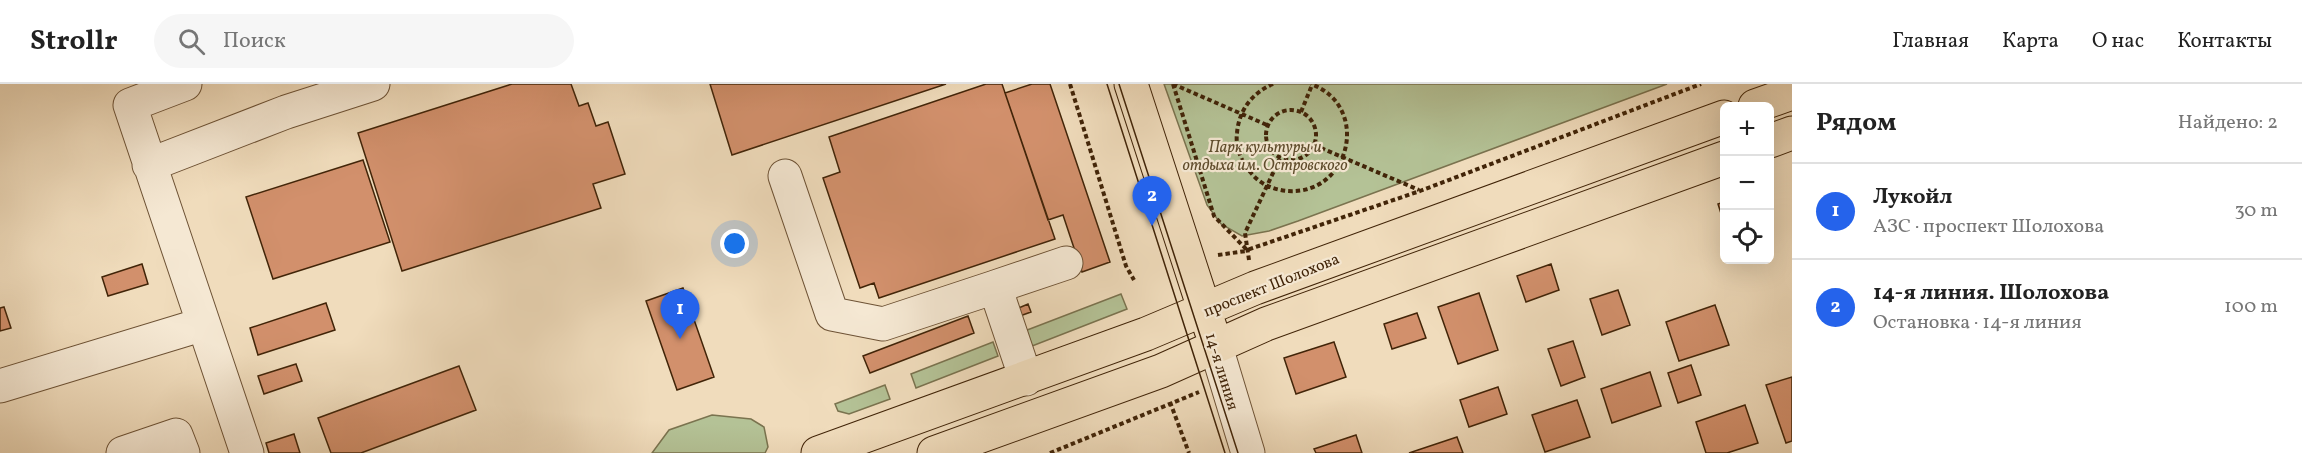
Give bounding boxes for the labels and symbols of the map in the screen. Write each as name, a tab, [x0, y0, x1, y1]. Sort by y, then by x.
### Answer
park label: Парк культуры и отдыха им. Островского	[1182, 137, 1348, 177]
pin: 2	[1132, 176, 1172, 226]
your location	[720, 229, 749, 258]
street label: проспект Шолохова	[1200, 248, 1343, 323]
pin: 1	[660, 290, 700, 339]
street label: 14-я линия	[1199, 330, 1243, 413]

